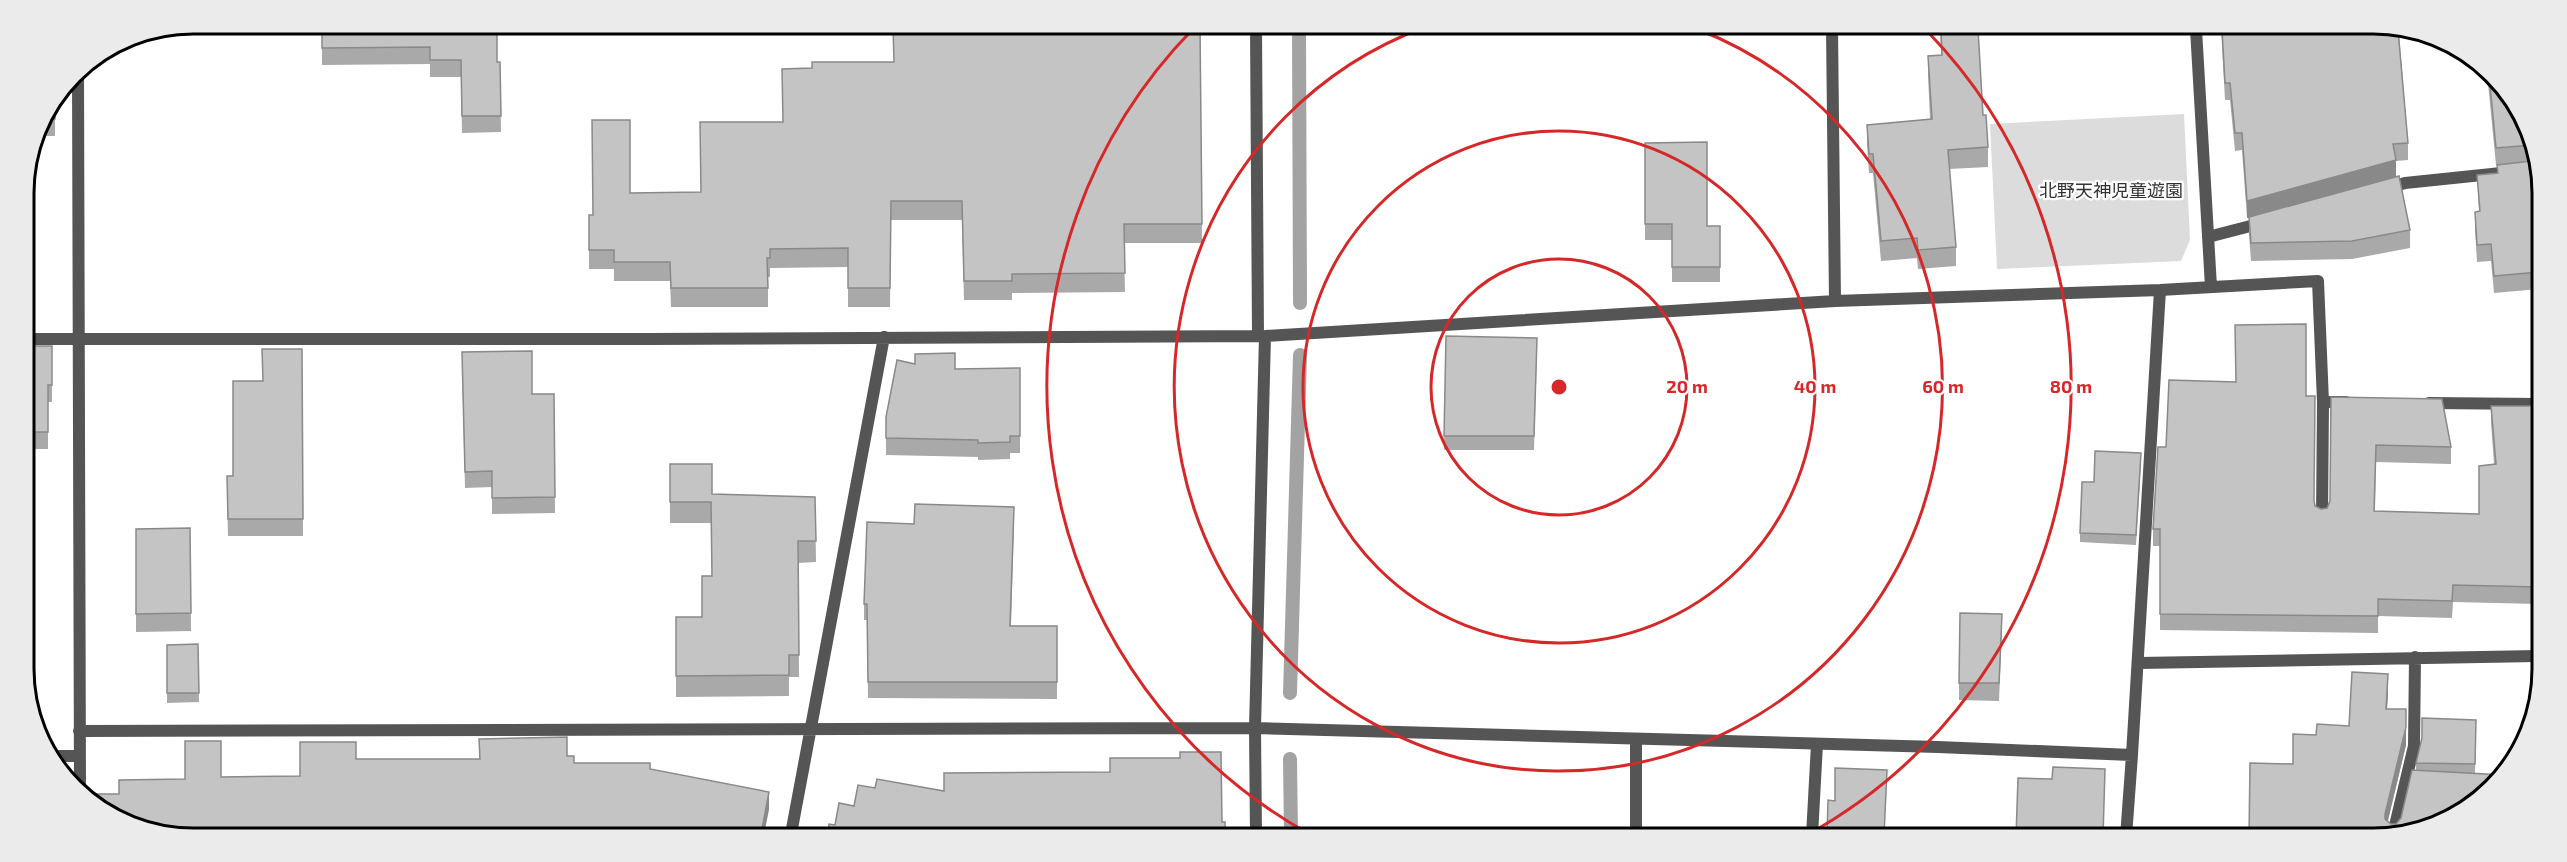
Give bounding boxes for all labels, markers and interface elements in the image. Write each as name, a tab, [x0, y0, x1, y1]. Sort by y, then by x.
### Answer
park label: 北野天神児童遊園	[2039, 179, 2183, 201]
text: 20 m	[1666, 375, 1708, 397]
text: 40 m	[1794, 375, 1836, 397]
text: 60 m	[1922, 375, 1964, 397]
text: 80 m	[2050, 375, 2092, 397]
centre of rings	[1549, 377, 1569, 397]

